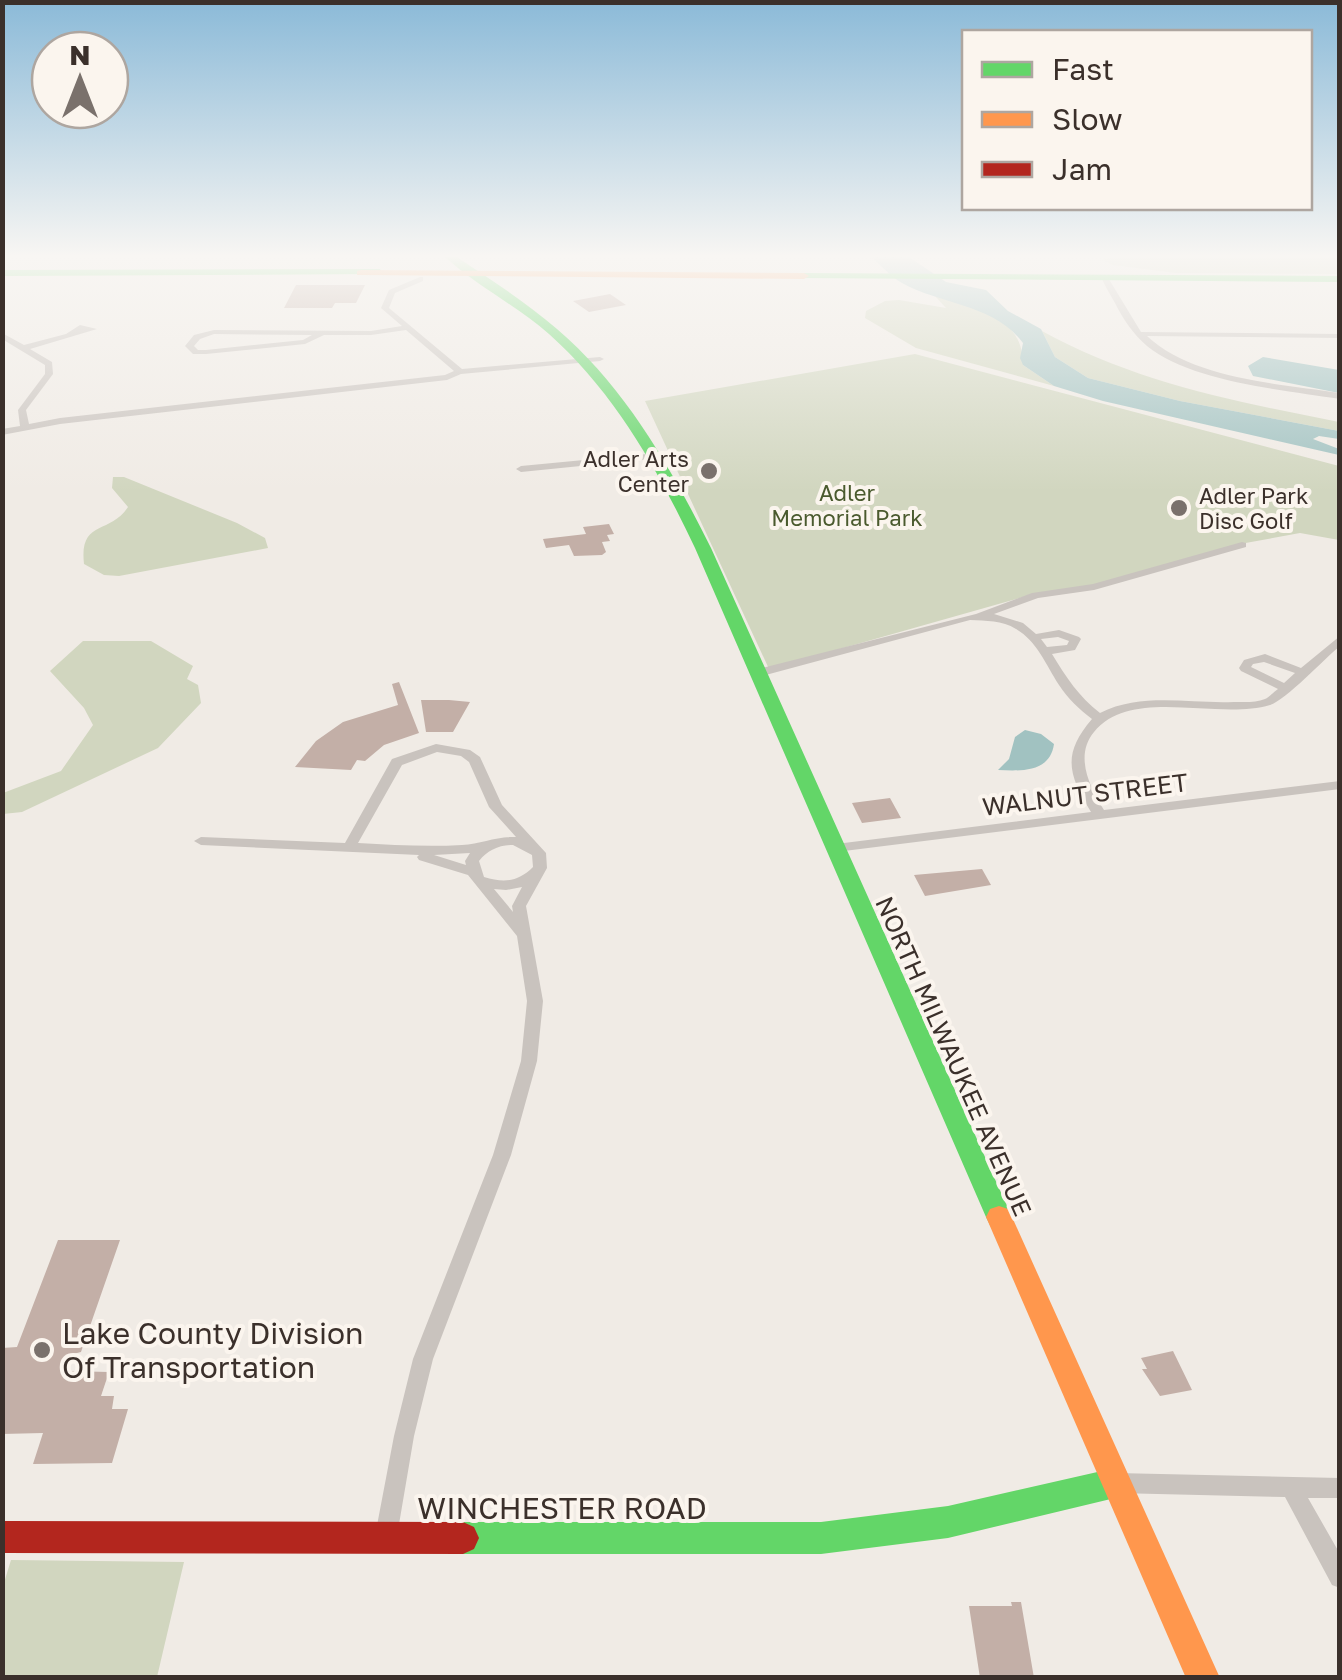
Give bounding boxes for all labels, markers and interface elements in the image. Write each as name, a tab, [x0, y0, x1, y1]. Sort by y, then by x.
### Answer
north arrow	[30, 30, 130, 130]
legend	[962, 30, 1312, 210]
text: N	[69, 38, 91, 71]
text: Fast	[1052, 51, 1114, 87]
text: Slow	[1052, 101, 1123, 137]
text: Jam	[1052, 151, 1112, 187]
place label: Adler Arts Center	[583, 445, 689, 497]
marker: Adler Arts Center	[698, 460, 720, 482]
park label: Adler Memorial Park	[771, 479, 923, 531]
place label: Adler Park Disc Golf	[1199, 482, 1308, 534]
marker: Adler Park Disc Golf	[1168, 497, 1190, 519]
street label: WALNUT STREET	[980, 766, 1190, 822]
street label: NORTH MILWAUKEE AVENUE	[869, 891, 1039, 1221]
place label: Lake County Division Of Transportation	[62, 1315, 363, 1385]
marker: Lake County Division Of Transportation	[31, 1339, 53, 1361]
street label: WINCHESTER ROAD	[417, 1490, 707, 1526]

